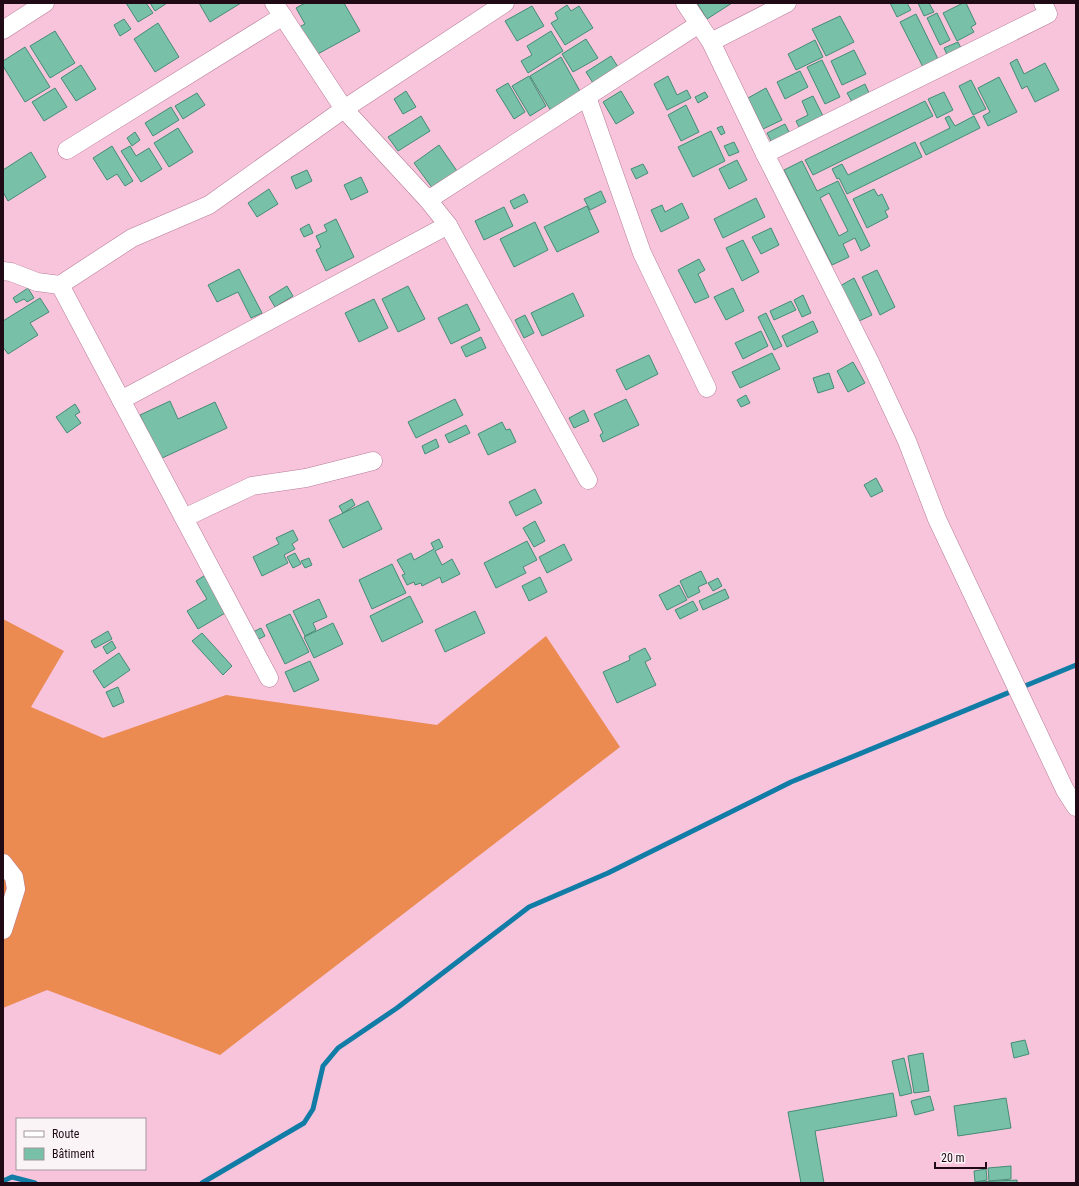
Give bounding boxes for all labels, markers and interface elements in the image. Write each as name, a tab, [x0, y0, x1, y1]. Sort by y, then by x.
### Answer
legend	[16, 1118, 146, 1170]
text: Route	[52, 1127, 80, 1141]
scale bar	[935, 1144, 986, 1170]
text: Bâtiment	[52, 1147, 95, 1161]
text: 20 m	[941, 1151, 965, 1165]

